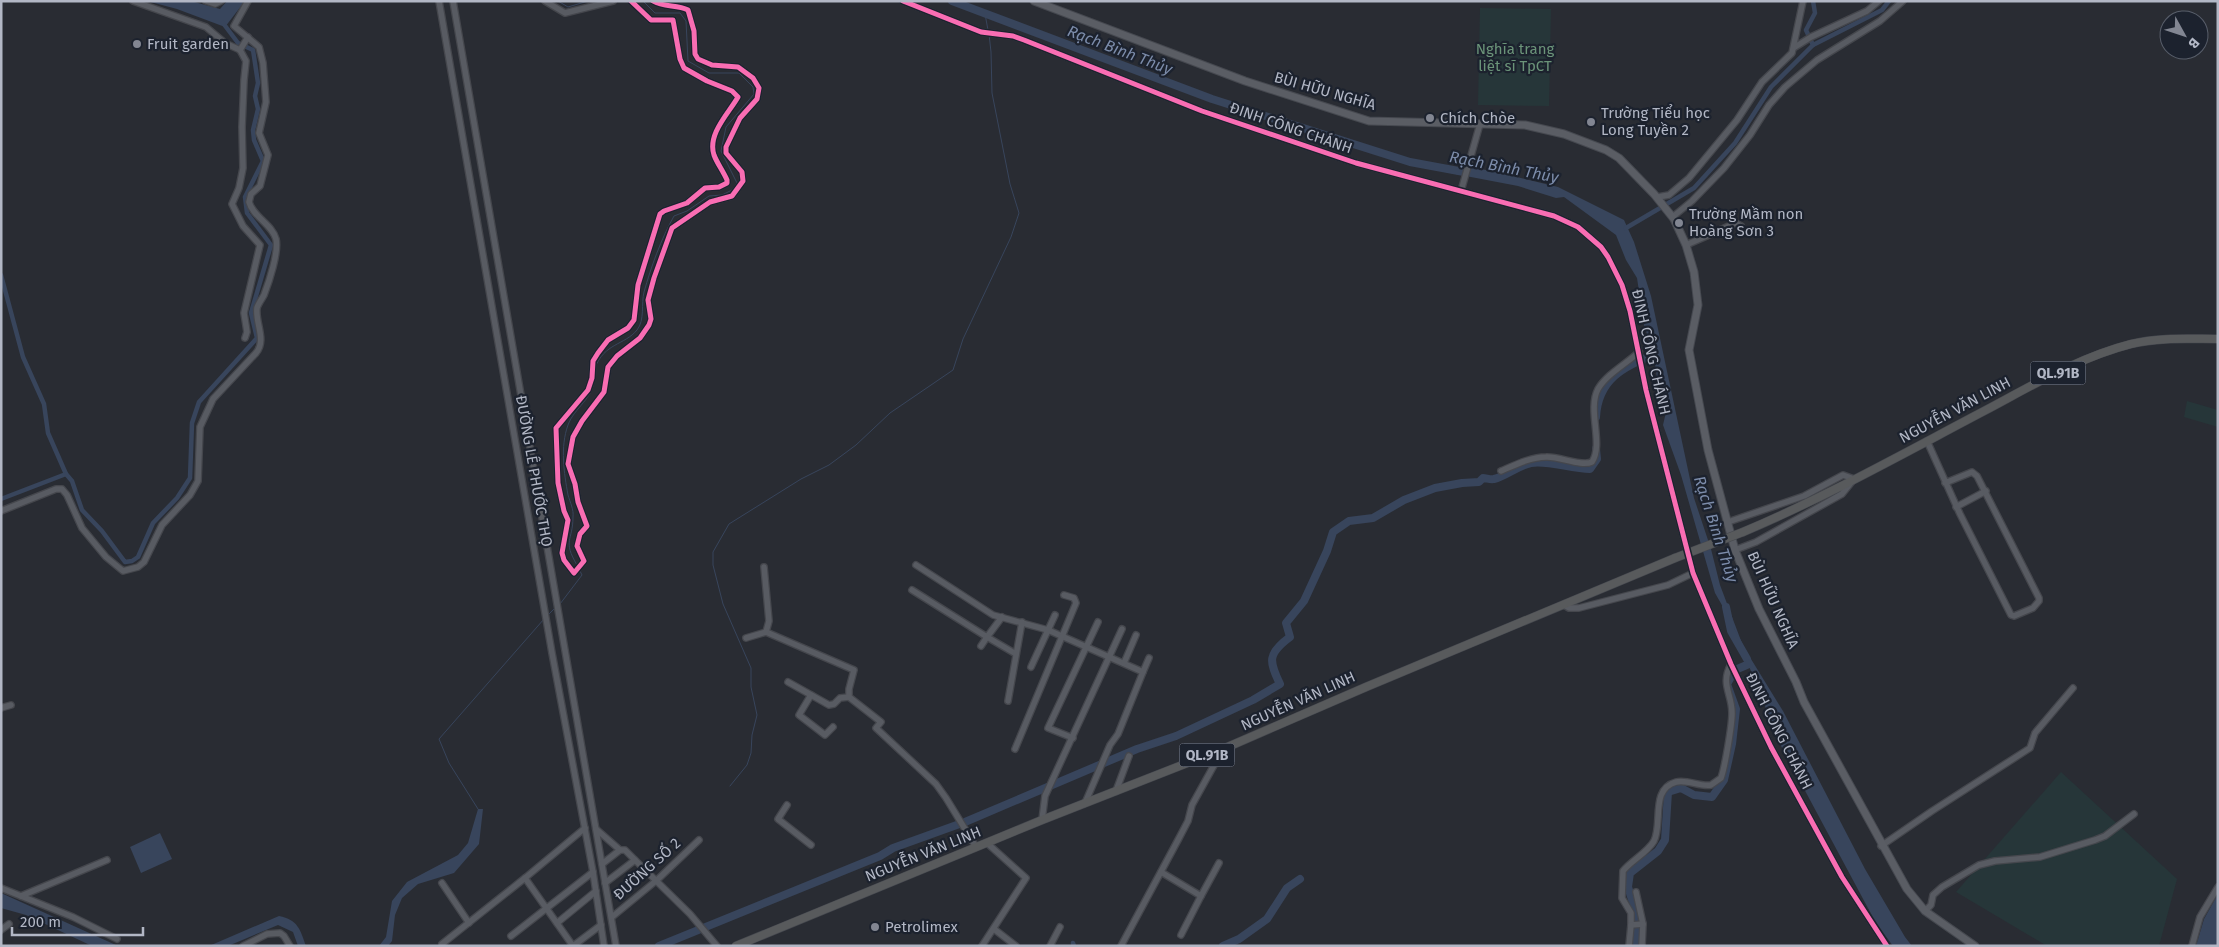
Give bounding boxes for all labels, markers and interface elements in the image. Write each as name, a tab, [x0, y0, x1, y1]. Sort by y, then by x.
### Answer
north arrow	[2159, 10, 2209, 60]
water label: Rạch Bình Thủy	[1065, 21, 1176, 79]
text: B	[2184, 34, 2203, 52]
place label: Fruit garden	[147, 35, 229, 53]
marker: Fruit garden	[131, 38, 143, 50]
park label: Nghĩa trang liệt sĩ TpCT	[1476, 40, 1555, 75]
street label: BÙI HỮU NGHĨA	[1272, 68, 1378, 114]
street label: ĐINH CÔNG CHÁNH	[1227, 99, 1355, 157]
place label: Trường Tiểu học Long Tuyền 2	[1601, 104, 1710, 139]
place label: Chích Chòe	[1440, 109, 1515, 127]
marker: Chích Chòe	[1424, 112, 1436, 124]
marker: Trường Tiểu học Long Tuyền 2	[1585, 116, 1597, 128]
water label: Rạch Bình Thủy	[1448, 147, 1561, 187]
place label: Trường Mầm non Hoàng Sơn 3	[1689, 205, 1803, 240]
marker: Trường Mầm non Hoàng Sơn 3	[1673, 217, 1685, 229]
street label: ĐINH CÔNG CHÁNH	[1628, 287, 1674, 417]
road number: QL.91B	[2030, 362, 2086, 384]
street label: NGUYỄN VĂN LINH	[1896, 372, 2014, 447]
street label: ĐƯỜNG LÊ PHƯỚC THỌ	[512, 394, 556, 548]
water label: Rạch Bình Thủy	[1690, 473, 1743, 586]
street label: BÙI HỮU NGHĨA	[1743, 549, 1803, 652]
street label: NGUYỄN VĂN LINH	[1238, 667, 1358, 734]
street label: ĐINH CÔNG CHÁNH	[1742, 670, 1816, 792]
road number: QL.91B	[1180, 744, 1234, 766]
street label: NGUYỄN VĂN LINH	[862, 822, 984, 885]
street label: ĐƯỜNG SỐ 2	[608, 833, 684, 904]
scale bar	[12, 904, 144, 936]
text: 200 m	[20, 913, 61, 931]
place label: Petrolimex	[885, 918, 958, 936]
marker: Petrolimex	[869, 921, 881, 933]

